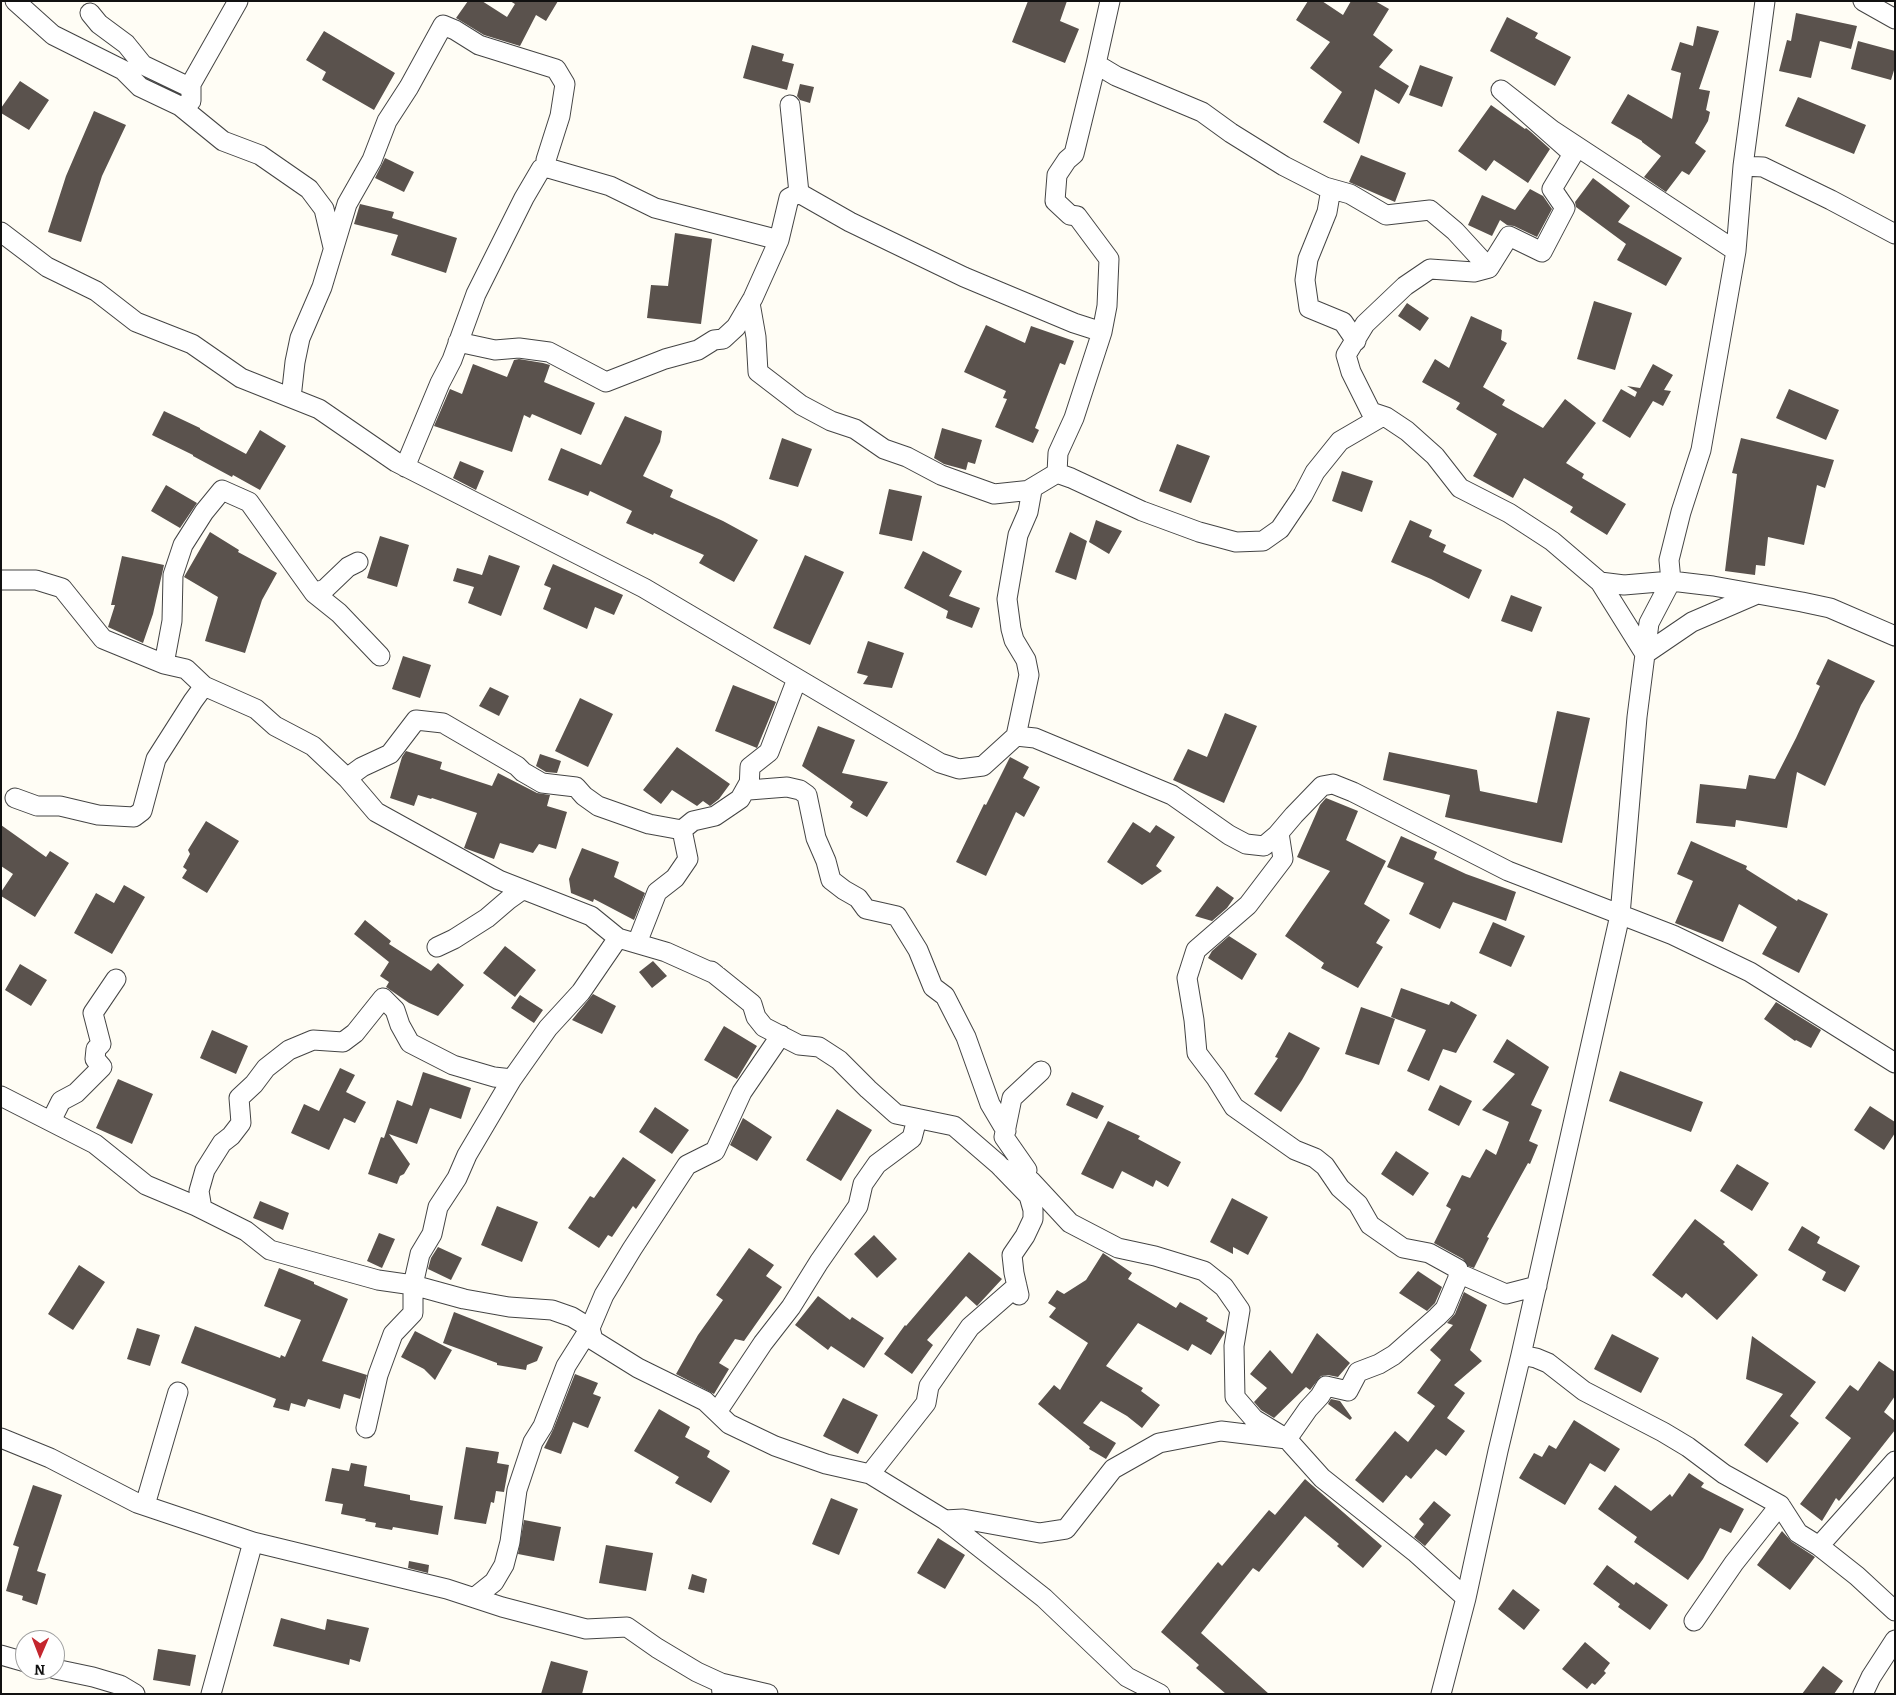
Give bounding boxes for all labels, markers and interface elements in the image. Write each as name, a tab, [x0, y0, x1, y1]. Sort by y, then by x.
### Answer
north arrow	[15, 1630, 65, 1680]
text: N	[34, 1661, 45, 1678]

